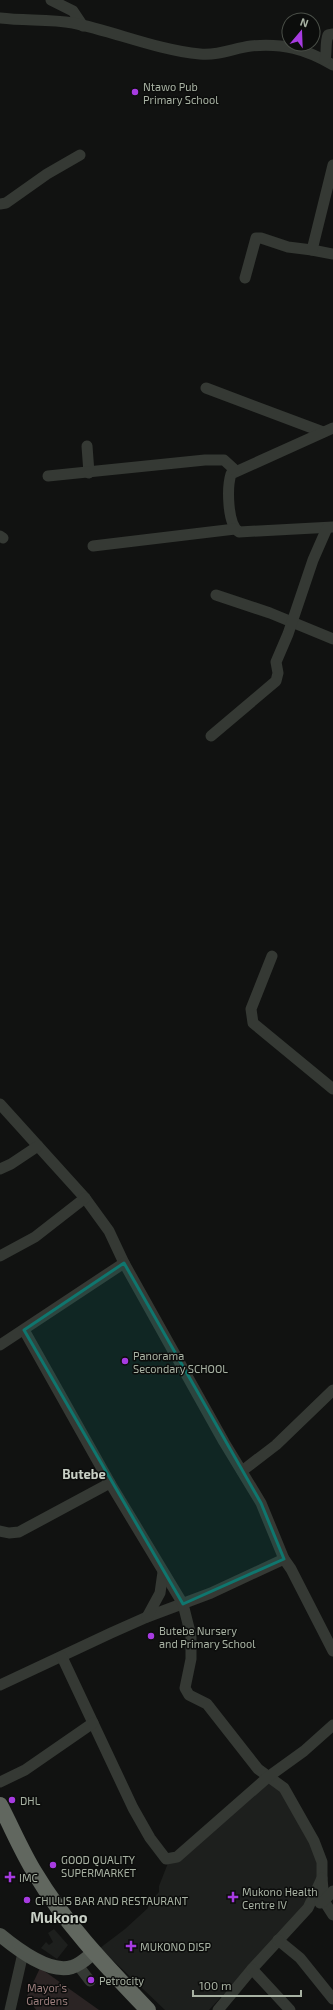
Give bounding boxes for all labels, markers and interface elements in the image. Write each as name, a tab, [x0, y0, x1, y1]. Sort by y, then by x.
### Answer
north arrow	[281, 12, 321, 52]
text: N	[299, 15, 310, 30]
place label: Ntawo Pub Primary School	[143, 80, 219, 106]
marker: Ntawo Pub Primary School	[130, 87, 140, 97]
place label: Panorama Secondary SCHOOL	[133, 1349, 228, 1375]
marker: Panorama Secondary SCHOOL	[120, 1356, 130, 1366]
district label: Butebe	[62, 1466, 106, 1482]
place label: Butebe Nursery and Primary School	[159, 1624, 256, 1650]
marker: Butebe Nursery and Primary School	[146, 1631, 156, 1641]
place label: DHL	[20, 1794, 41, 1807]
marker: DHL	[7, 1795, 17, 1805]
place label: GOOD QUALITY SUPERMARKET	[61, 1853, 137, 1879]
marker: GOOD QUALITY SUPERMARKET	[48, 1860, 58, 1870]
marker: IMC	[4, 1871, 16, 1883]
place label: IMC	[19, 1871, 38, 1884]
place label: Mukono Health Centre IV	[242, 1885, 318, 1911]
marker: Mukono Health Centre IV	[227, 1891, 239, 1903]
place label: CHILLIS BAR AND RESTAURANT	[35, 1894, 189, 1907]
marker: CHILLIS BAR AND RESTAURANT	[22, 1895, 32, 1905]
district label: Mukono	[30, 1908, 88, 1926]
marker: MUKONO DISP	[125, 1940, 137, 1952]
place label: MUKONO DISP	[140, 1940, 211, 1953]
scale bar	[193, 1972, 301, 1998]
place label: Petrocity	[99, 1974, 144, 1987]
marker: Petrocity	[86, 1975, 96, 1985]
text: 100 m	[199, 1978, 231, 1992]
park label: Mayor's Gardens	[26, 1981, 68, 2007]

